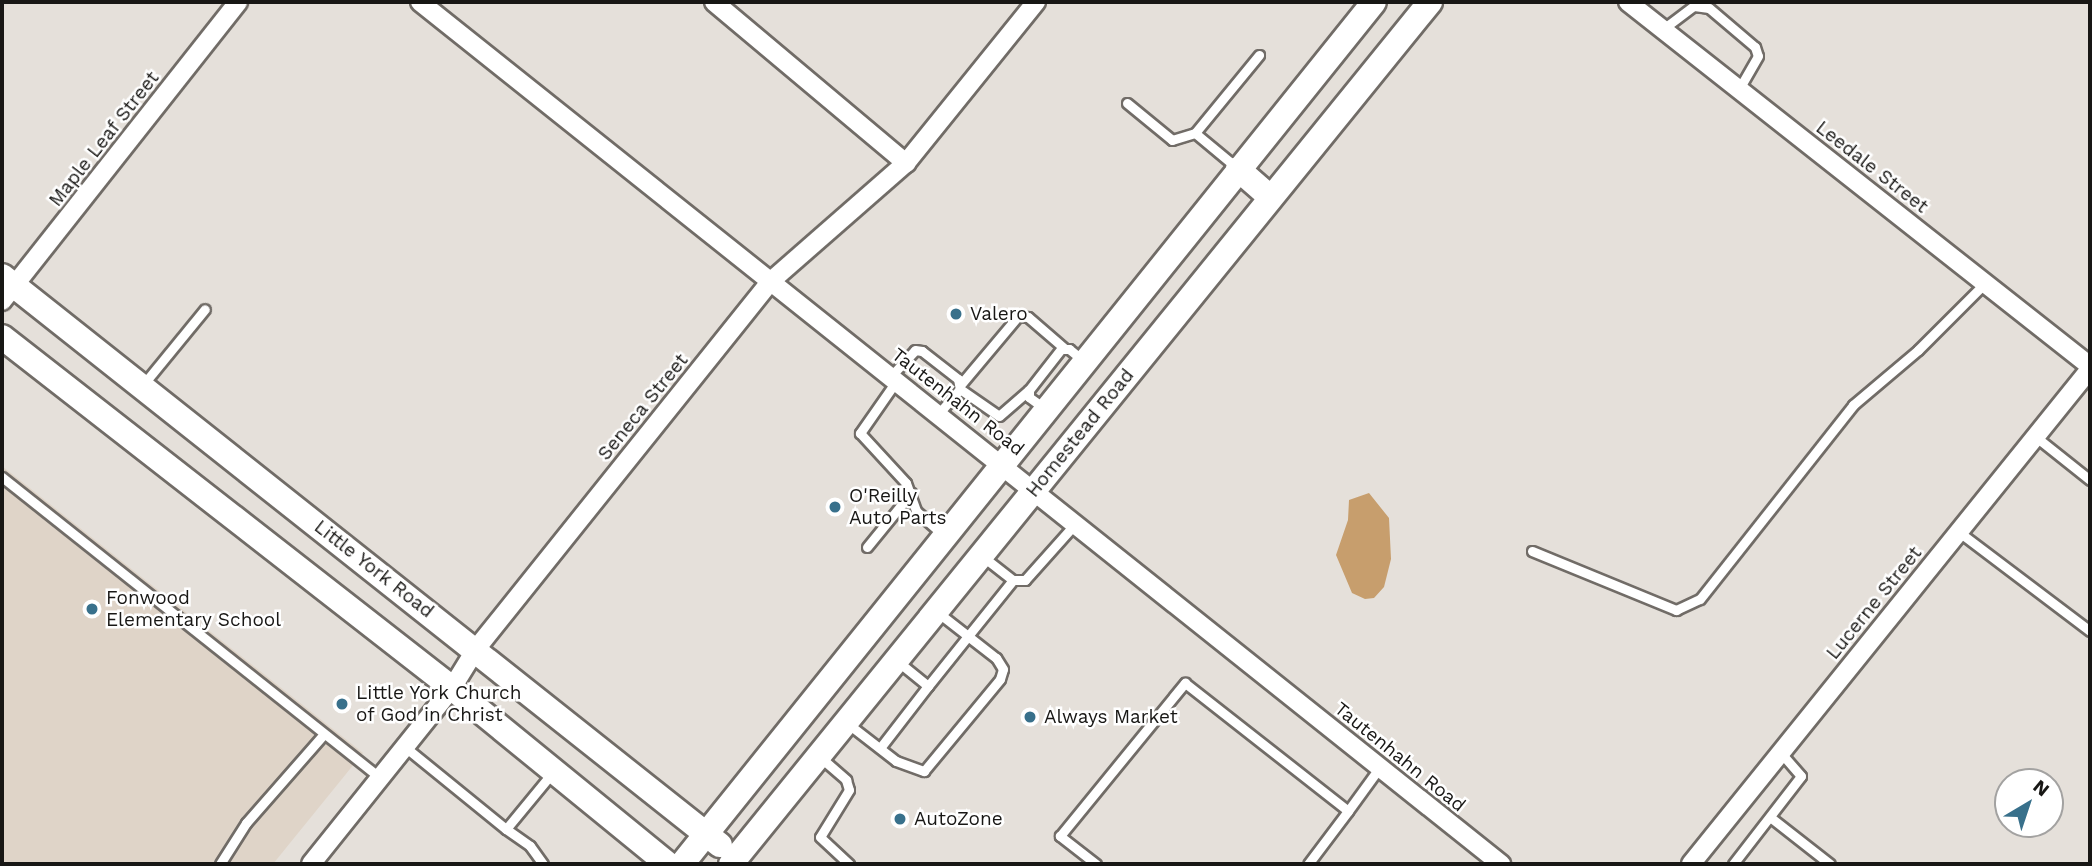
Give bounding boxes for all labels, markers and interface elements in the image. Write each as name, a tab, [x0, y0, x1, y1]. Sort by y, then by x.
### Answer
street label: Maple Leaf Street	[44, 67, 164, 211]
street label: Leedale Street	[1811, 116, 1933, 218]
place label: Valero	[970, 303, 1028, 325]
marker: Valero	[948, 306, 964, 322]
street label: Tautenhahn Road	[887, 343, 1029, 461]
street label: Seneca Street	[593, 349, 693, 465]
street label: Homestead Road	[1021, 364, 1139, 502]
place label: O'Reilly Auto Parts	[849, 485, 946, 529]
marker: O'Reilly Auto Parts	[827, 499, 843, 515]
street label: Little York Road	[309, 515, 439, 623]
street label: Lucerne Street	[1822, 542, 1926, 664]
place label: Fonwood Elementary School	[106, 587, 282, 631]
marker: Fonwood Elementary School	[84, 601, 100, 617]
place label: Little York Church of God in Christ	[356, 682, 523, 726]
marker: Little York Church of God in Christ	[334, 696, 350, 712]
street label: Tautenhahn Road	[1330, 697, 1470, 817]
place label: Always Market	[1044, 706, 1178, 728]
marker: Always Market	[1022, 709, 1038, 725]
north arrow	[1994, 768, 2064, 838]
text: N	[2029, 774, 2054, 801]
place label: AutoZone	[914, 808, 1003, 830]
marker: AutoZone	[892, 811, 908, 827]

